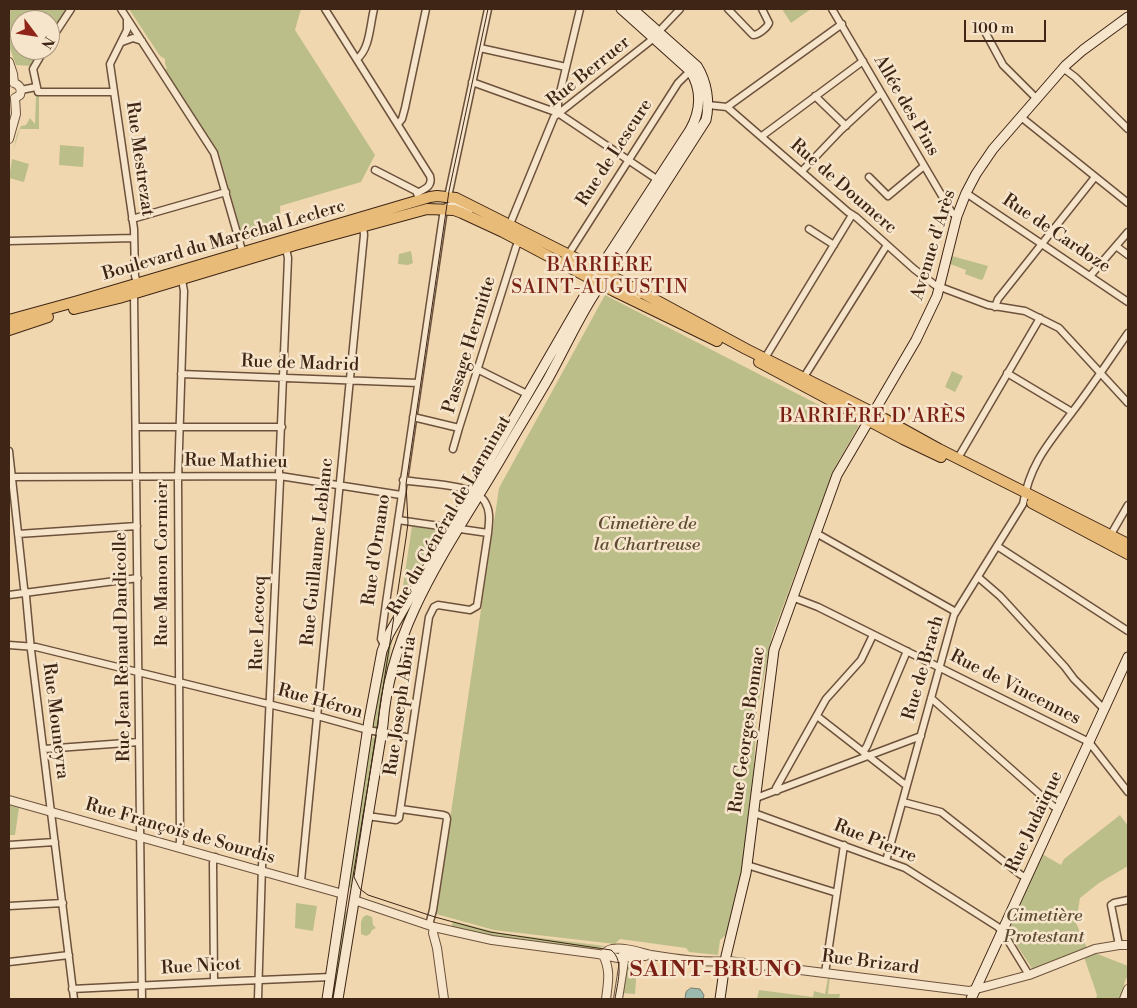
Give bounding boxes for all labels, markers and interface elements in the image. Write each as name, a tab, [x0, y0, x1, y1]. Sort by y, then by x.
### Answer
north arrow	[10, 10, 60, 60]
scale bar	[967, 10, 1050, 42]
text: 100 m	[972, 19, 1014, 38]
street label: Rue Berruer	[543, 32, 635, 112]
text: N	[36, 33, 58, 52]
street label: Allée des Pins	[868, 52, 944, 160]
street label: Rue de Lescure	[572, 95, 658, 211]
street label: Rue Mestrezat	[120, 100, 158, 218]
street label: Rue de Doumerc	[785, 135, 901, 239]
street label: Avenue d'Arès	[907, 187, 961, 303]
street label: Rue de Cardoze	[998, 190, 1114, 278]
street label: Boulevard du Maréchal Leclerc	[100, 196, 348, 286]
district label: BARRIÈRE SAINT-AUGUSTIN	[509, 255, 691, 299]
street label: Passage Hermitte	[439, 274, 501, 416]
street label: Rue de Madrid	[241, 351, 359, 377]
district label: BARRIÈRE D'ARÈS	[778, 406, 968, 428]
street label: Rue du Général de Larminat	[384, 412, 516, 620]
street label: Rue Mathieu	[184, 450, 288, 474]
street label: Rue Guillaume Leblanc	[297, 457, 339, 647]
street label: Rue Manon Cormier	[152, 482, 174, 646]
street label: Rue d'Ornano	[358, 493, 396, 607]
park label: Cimetière de la Chartreuse	[594, 514, 700, 556]
street label: Rue Jean Renaud Dandicolle	[110, 532, 136, 762]
street label: Rue Lecocq	[247, 575, 271, 671]
street label: Rue de Brach	[899, 613, 949, 723]
street label: Rue Joseph Abria	[381, 635, 421, 777]
street label: Rue Georges Bonnac	[726, 645, 770, 815]
street label: Rue de Vincennes	[946, 646, 1084, 730]
street label: Rue Mouneyra	[37, 662, 73, 780]
street label: Rue Héron	[275, 680, 365, 724]
street label: Rue Judaïque	[1002, 768, 1068, 876]
street label: Rue François de Sourdis	[82, 794, 278, 870]
street label: Rue Pierre	[830, 816, 920, 868]
park label: Cimetière Protestant	[1004, 906, 1084, 949]
street label: Rue Brizard	[820, 946, 920, 980]
street label: Rue Nicot	[160, 954, 242, 980]
district label: SAINT-BRUNO	[628, 958, 804, 984]

